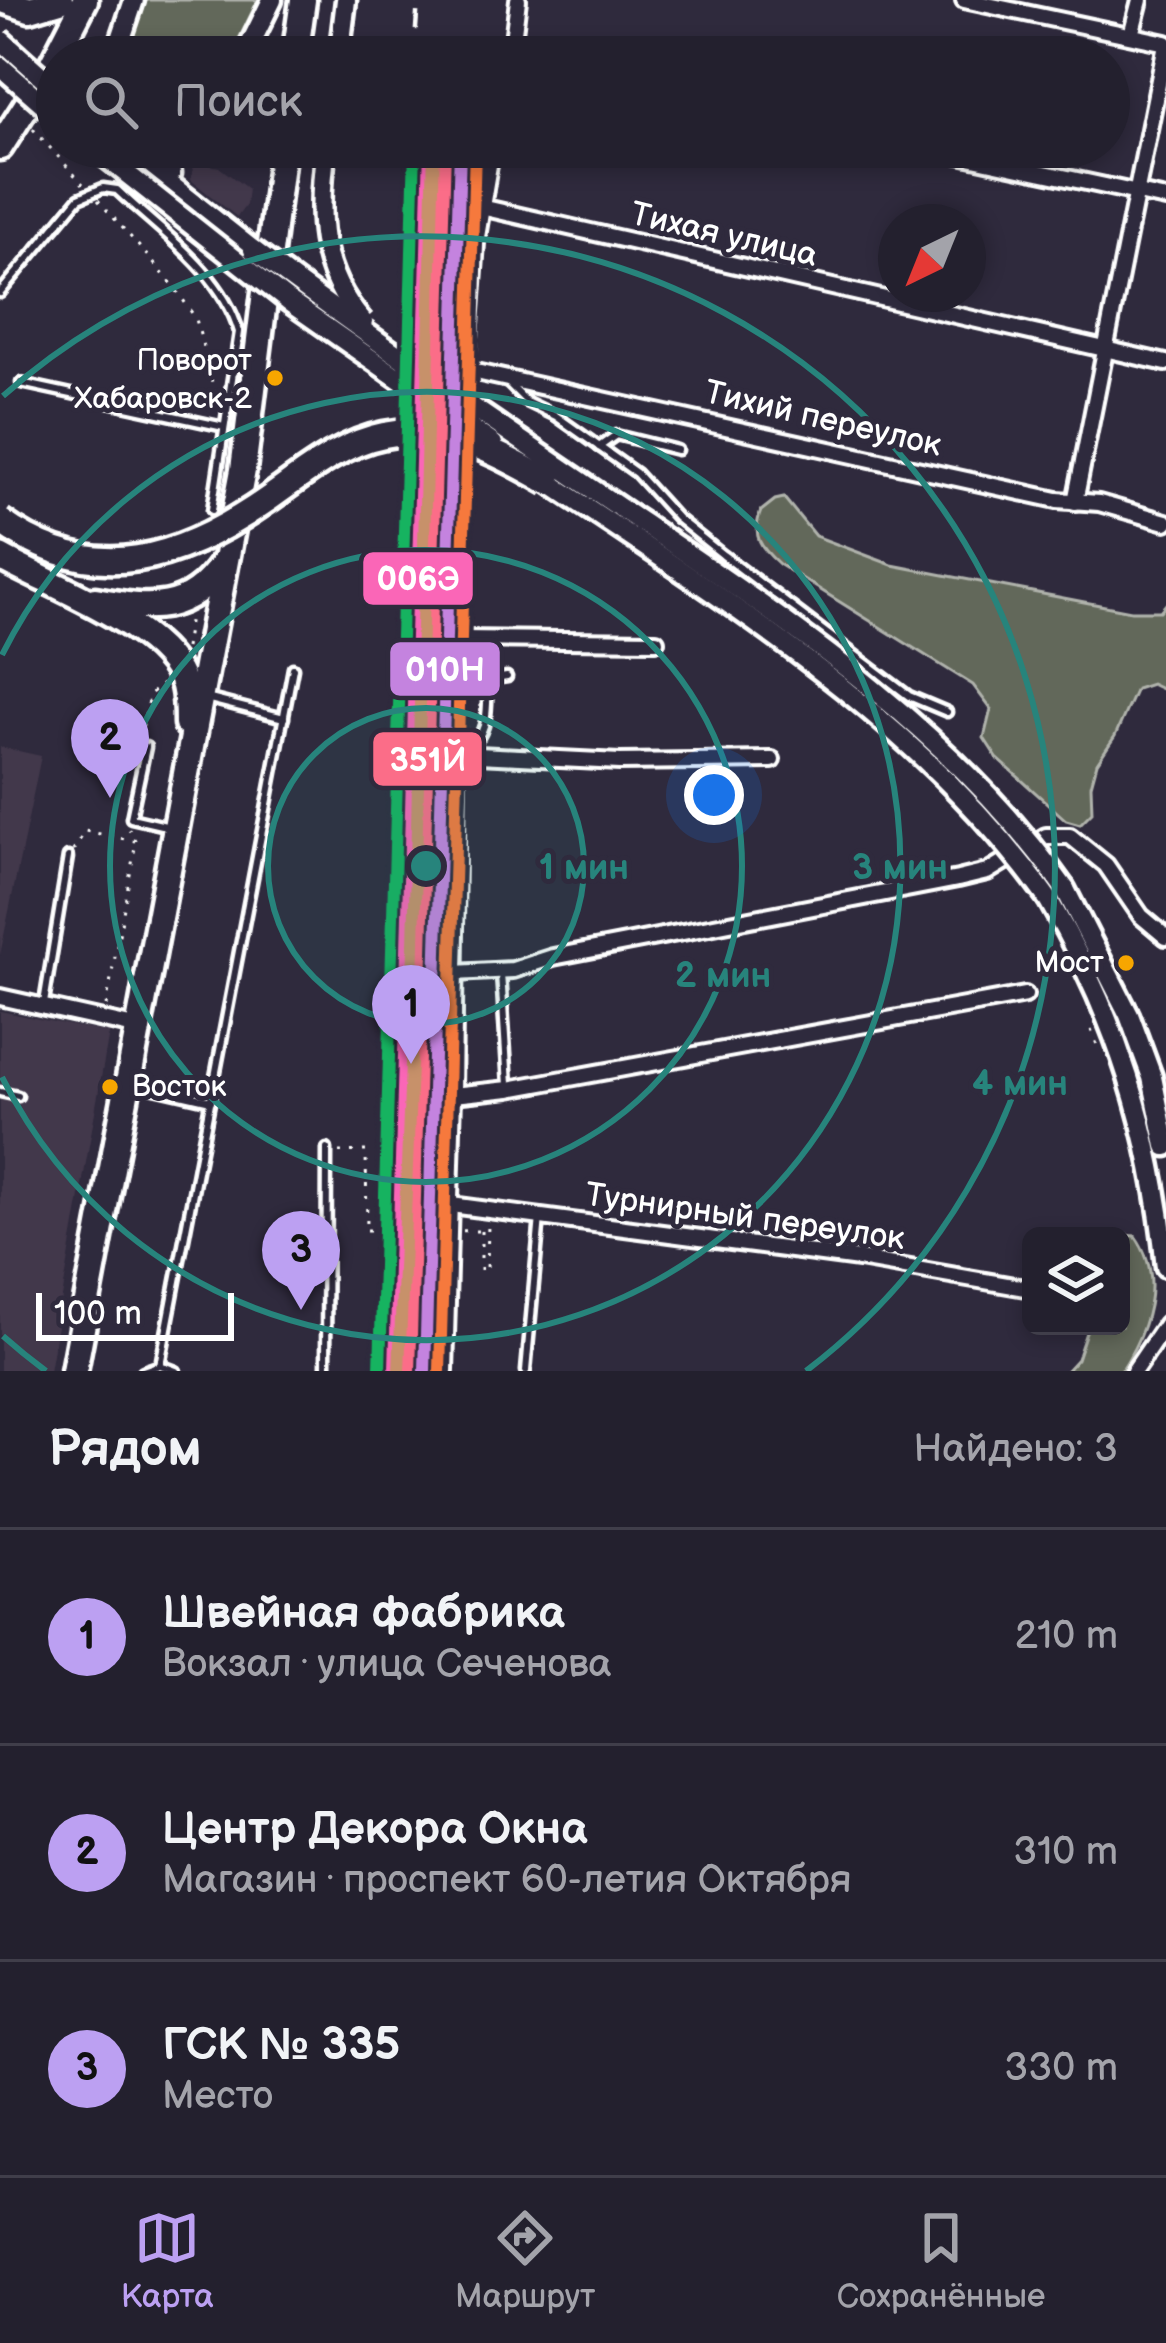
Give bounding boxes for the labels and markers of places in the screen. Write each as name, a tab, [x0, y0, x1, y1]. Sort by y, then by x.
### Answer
place label: Поворот Хабаровск-2	[74, 343, 252, 417]
marker: Поворот Хабаровск-2	[264, 367, 286, 389]
pin: 2	[71, 699, 149, 798]
centre of rings	[405, 845, 447, 887]
place label: Мост	[1035, 945, 1104, 981]
marker: Мост	[1115, 952, 1137, 974]
pin: 1	[372, 965, 450, 1064]
place label: Восток	[132, 1069, 226, 1105]
marker: Восток	[99, 1076, 121, 1098]
pin: 3	[262, 1211, 340, 1310]

